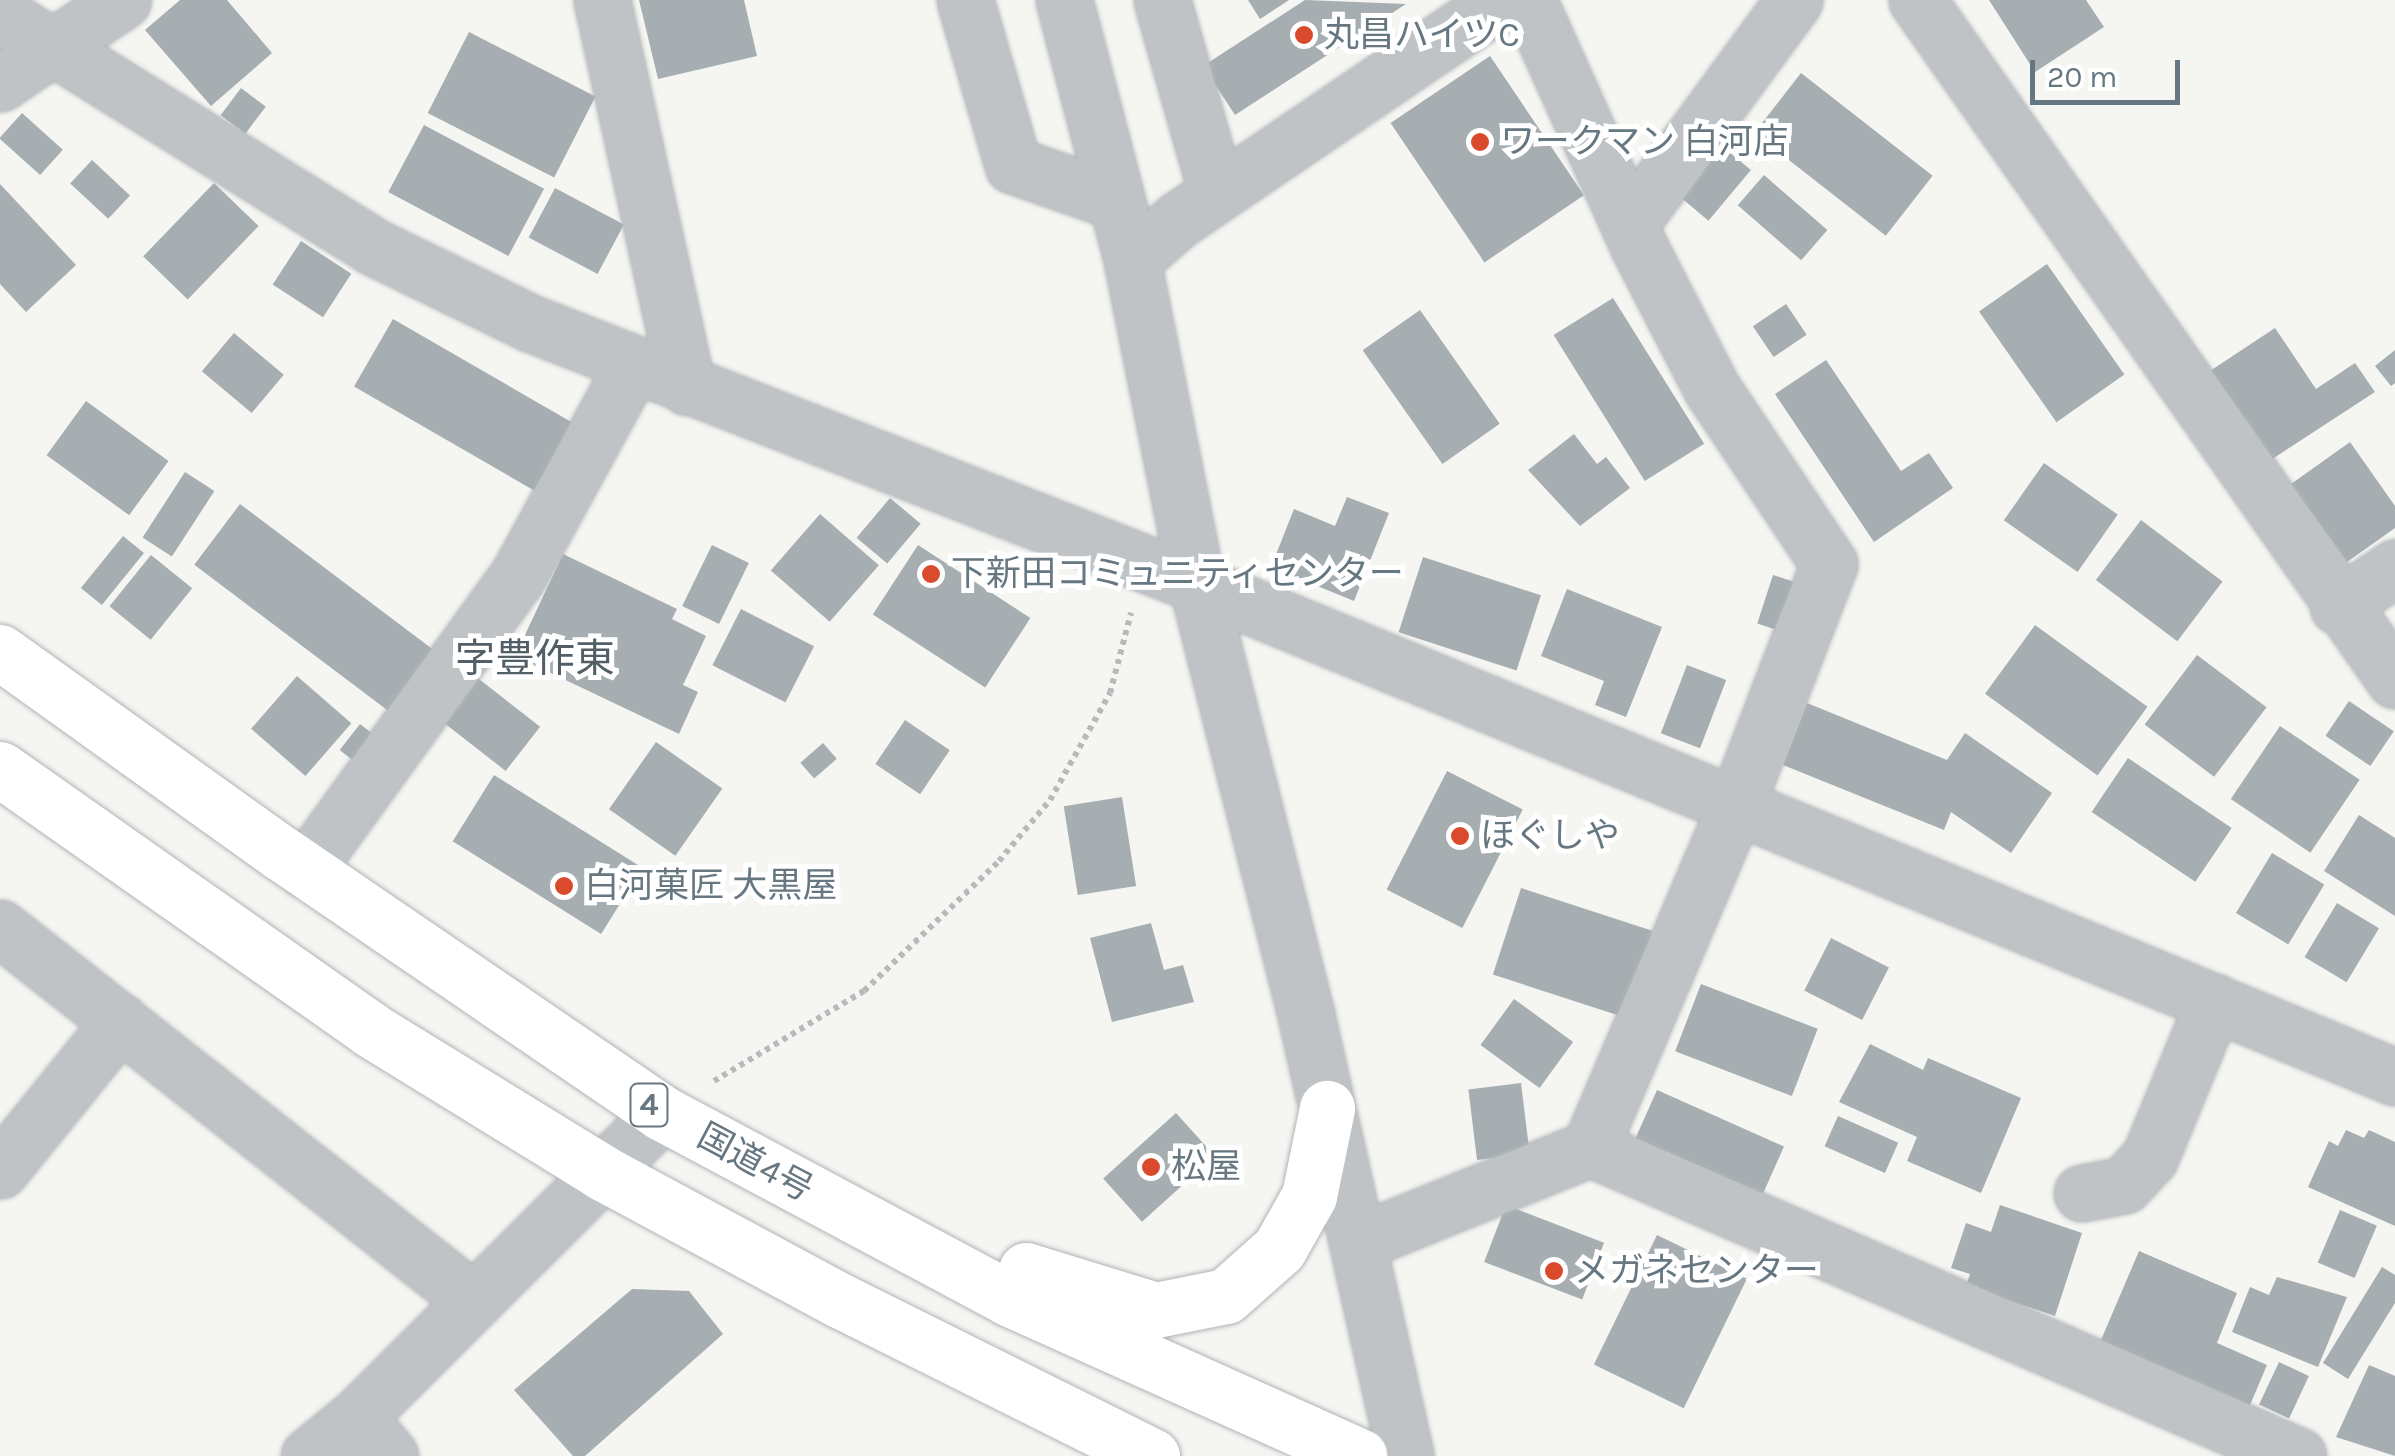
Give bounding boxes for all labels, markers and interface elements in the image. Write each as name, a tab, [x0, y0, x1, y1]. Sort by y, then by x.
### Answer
place label: 丸昌ハイツC	[1324, 14, 1520, 56]
marker: 丸昌ハイツC	[1293, 24, 1315, 46]
scale bar	[2035, 40, 2185, 102]
text: 20 m	[2047, 59, 2117, 95]
place label: ワークマン 白河店	[1500, 121, 1788, 163]
marker: ワークマン 白河店	[1469, 131, 1491, 153]
place label: 下新田コミュニティセンター	[951, 553, 1406, 595]
marker: 下新田コミュニティセンター	[920, 563, 942, 585]
district label: 字豊作東	[455, 635, 615, 683]
place label: ほぐしや	[1480, 815, 1620, 857]
marker: ほぐしや	[1449, 825, 1471, 847]
place label: 白河菓匠 大黒屋	[584, 865, 837, 907]
marker: 白河菓匠 大黒屋	[553, 875, 575, 897]
road number: 4	[629, 1078, 669, 1132]
street label: 国道4号	[690, 1115, 820, 1211]
place label: 松屋	[1171, 1146, 1241, 1188]
marker: 松屋	[1140, 1156, 1162, 1178]
place label: メガネセンター	[1574, 1250, 1819, 1292]
marker: メガネセンター	[1543, 1260, 1565, 1282]

